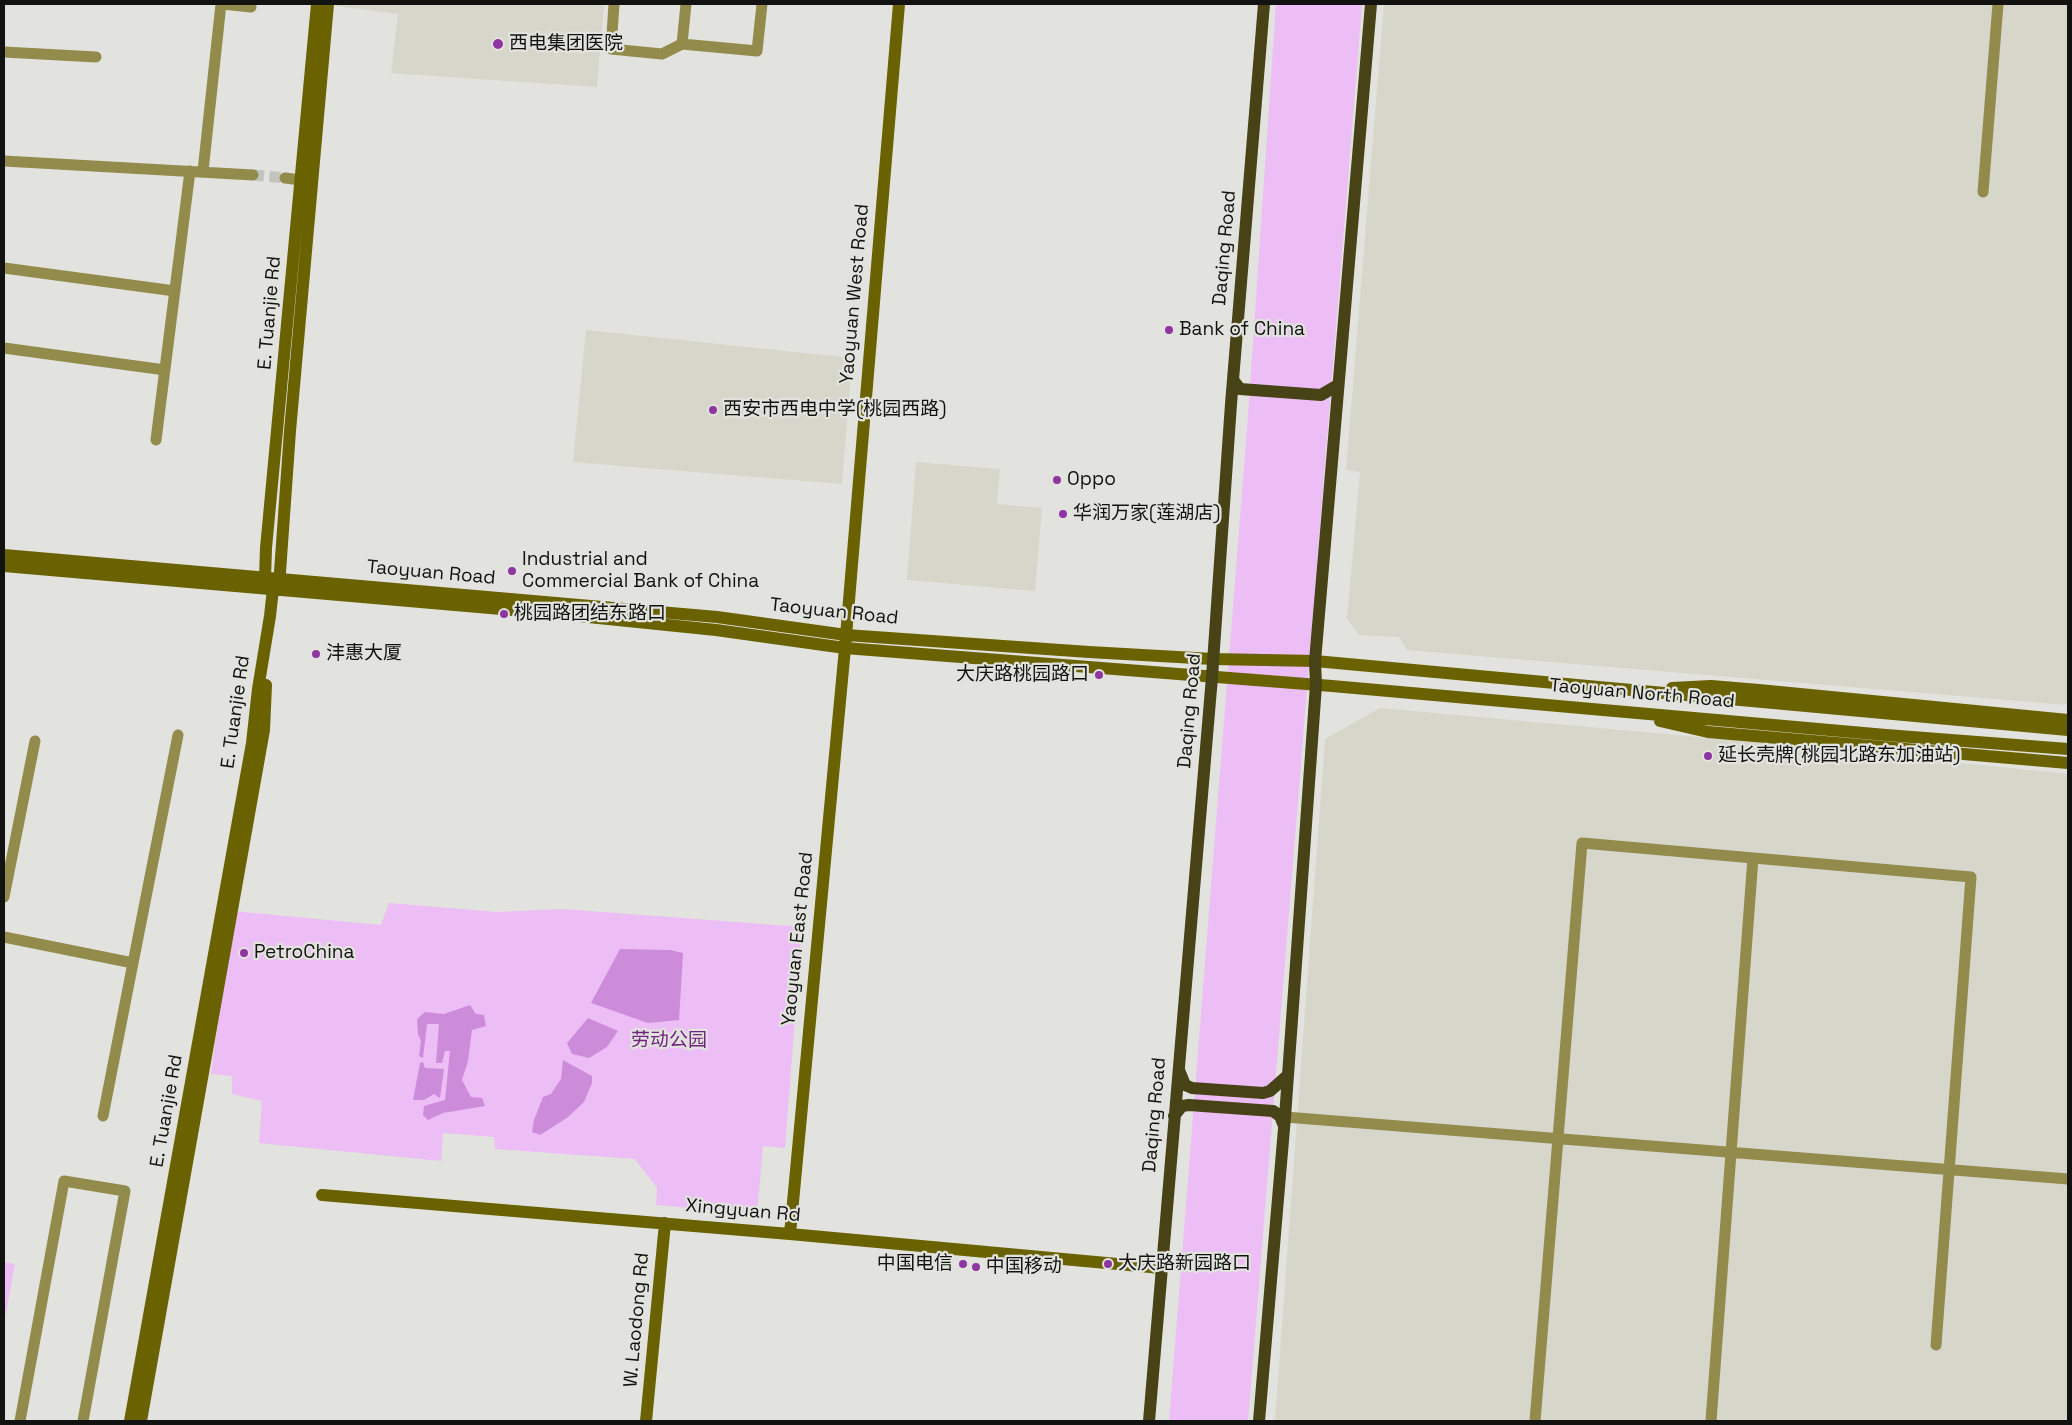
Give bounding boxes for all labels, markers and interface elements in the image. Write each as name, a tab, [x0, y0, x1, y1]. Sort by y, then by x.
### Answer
place label: 西电集团医院	[509, 33, 623, 55]
marker: 西电集团医院	[491, 37, 505, 51]
street label: Daqing Road	[1209, 189, 1241, 307]
street label: Yaoyuan West Road	[836, 203, 874, 385]
street label: E. Tuanjie Rd	[254, 255, 286, 371]
place label: Bank of China	[1179, 319, 1305, 341]
marker: Bank of China	[1163, 324, 1175, 336]
place label: 西安市西电中学(桃园西路)	[723, 399, 946, 421]
marker: 西安市西电中学(桃园西路)	[707, 404, 719, 416]
place label: Oppo	[1067, 469, 1116, 491]
marker: Oppo	[1051, 474, 1063, 486]
place label: 华润万家(莲湖店)	[1073, 503, 1220, 525]
marker: 华润万家(莲湖店)	[1057, 508, 1069, 520]
place label: Industrial and Commercial Bank of China	[522, 549, 759, 593]
street label: Taoyuan Road	[366, 556, 496, 590]
marker: Industrial and Commercial Bank of China	[506, 565, 518, 577]
street label: Taoyuan Road	[769, 594, 899, 630]
place label: 桃园路团结东路口	[514, 603, 666, 625]
marker: 桃园路团结东路口	[498, 608, 510, 620]
place label: 沣惠大厦	[326, 643, 402, 665]
marker: 沣惠大厦	[310, 648, 322, 660]
street label: Daqing Road	[1174, 652, 1206, 770]
street label: E. Tuanjie Rd	[217, 654, 255, 770]
place label: 大庆路桃园路口	[956, 664, 1089, 686]
marker: 大庆路桃园路口	[1093, 669, 1105, 681]
street label: Taoyuan North Road	[1548, 675, 1736, 713]
place label: 延长壳牌(桃园北路东加油站)	[1718, 745, 1960, 767]
marker: 延长壳牌(桃园北路东加油站)	[1702, 750, 1714, 762]
street label: Yaoyuan East Road	[778, 851, 818, 1027]
place label: PetroChina	[254, 942, 354, 964]
marker: PetroChina	[238, 947, 250, 959]
park label: 劳动公园	[631, 1030, 707, 1052]
street label: E. Tuanjie Rd	[146, 1053, 188, 1169]
street label: Daqing Road	[1139, 1056, 1171, 1174]
street label: Xingyuan Rd	[684, 1195, 802, 1227]
street label: W. Laodong Rd	[620, 1252, 654, 1388]
place label: 中国电信	[877, 1253, 953, 1275]
place label: 大庆路新园路口	[1118, 1253, 1251, 1275]
place label: 中国移动	[986, 1256, 1062, 1278]
marker: 中国电信	[957, 1258, 969, 1270]
marker: 大庆路新园路口	[1102, 1258, 1114, 1270]
marker: 中国移动	[970, 1261, 982, 1273]

